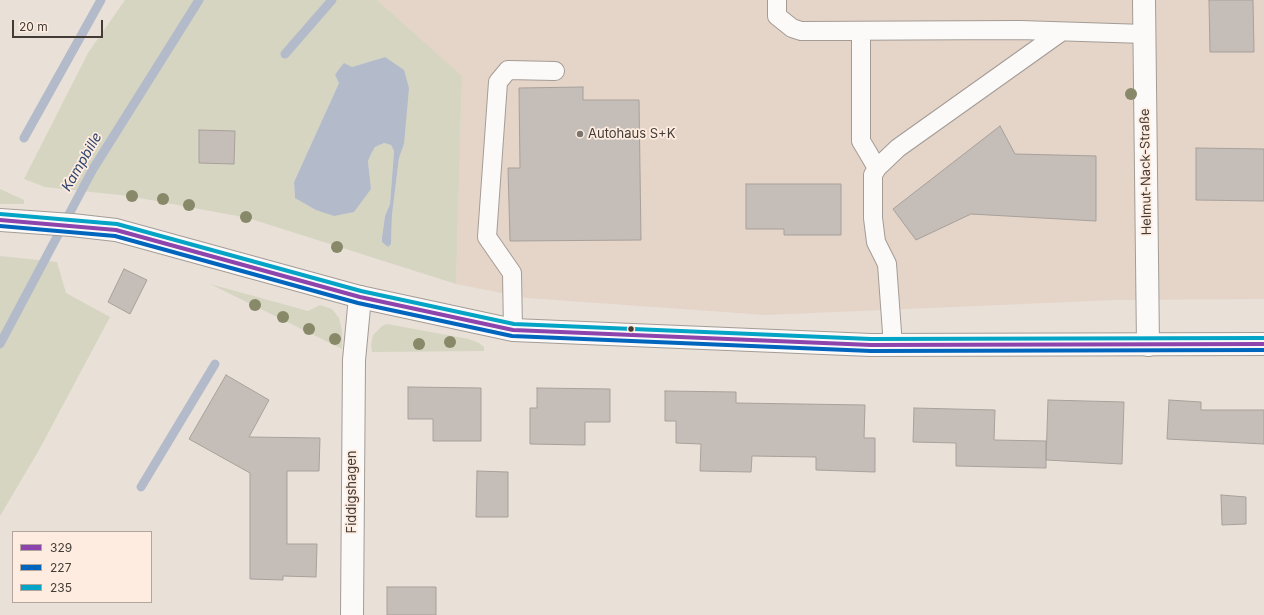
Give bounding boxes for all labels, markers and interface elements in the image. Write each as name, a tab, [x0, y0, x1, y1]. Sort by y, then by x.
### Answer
scale bar	[14, 12, 105, 38]
text: 20 m	[19, 19, 48, 34]
street label: Helmut-Nack-Straße	[1137, 108, 1155, 236]
place label: Autohaus S+K	[588, 126, 675, 142]
marker: Autohaus S+K	[575, 129, 585, 139]
water label: Kampbille	[58, 130, 106, 194]
unlabelled marker	[626, 324, 636, 334]
street label: Fiddigshagen	[344, 451, 360, 533]
legend	[12, 531, 152, 603]
text: 329	[50, 540, 72, 555]
text: 227	[50, 560, 71, 575]
text: 235	[50, 580, 72, 595]

